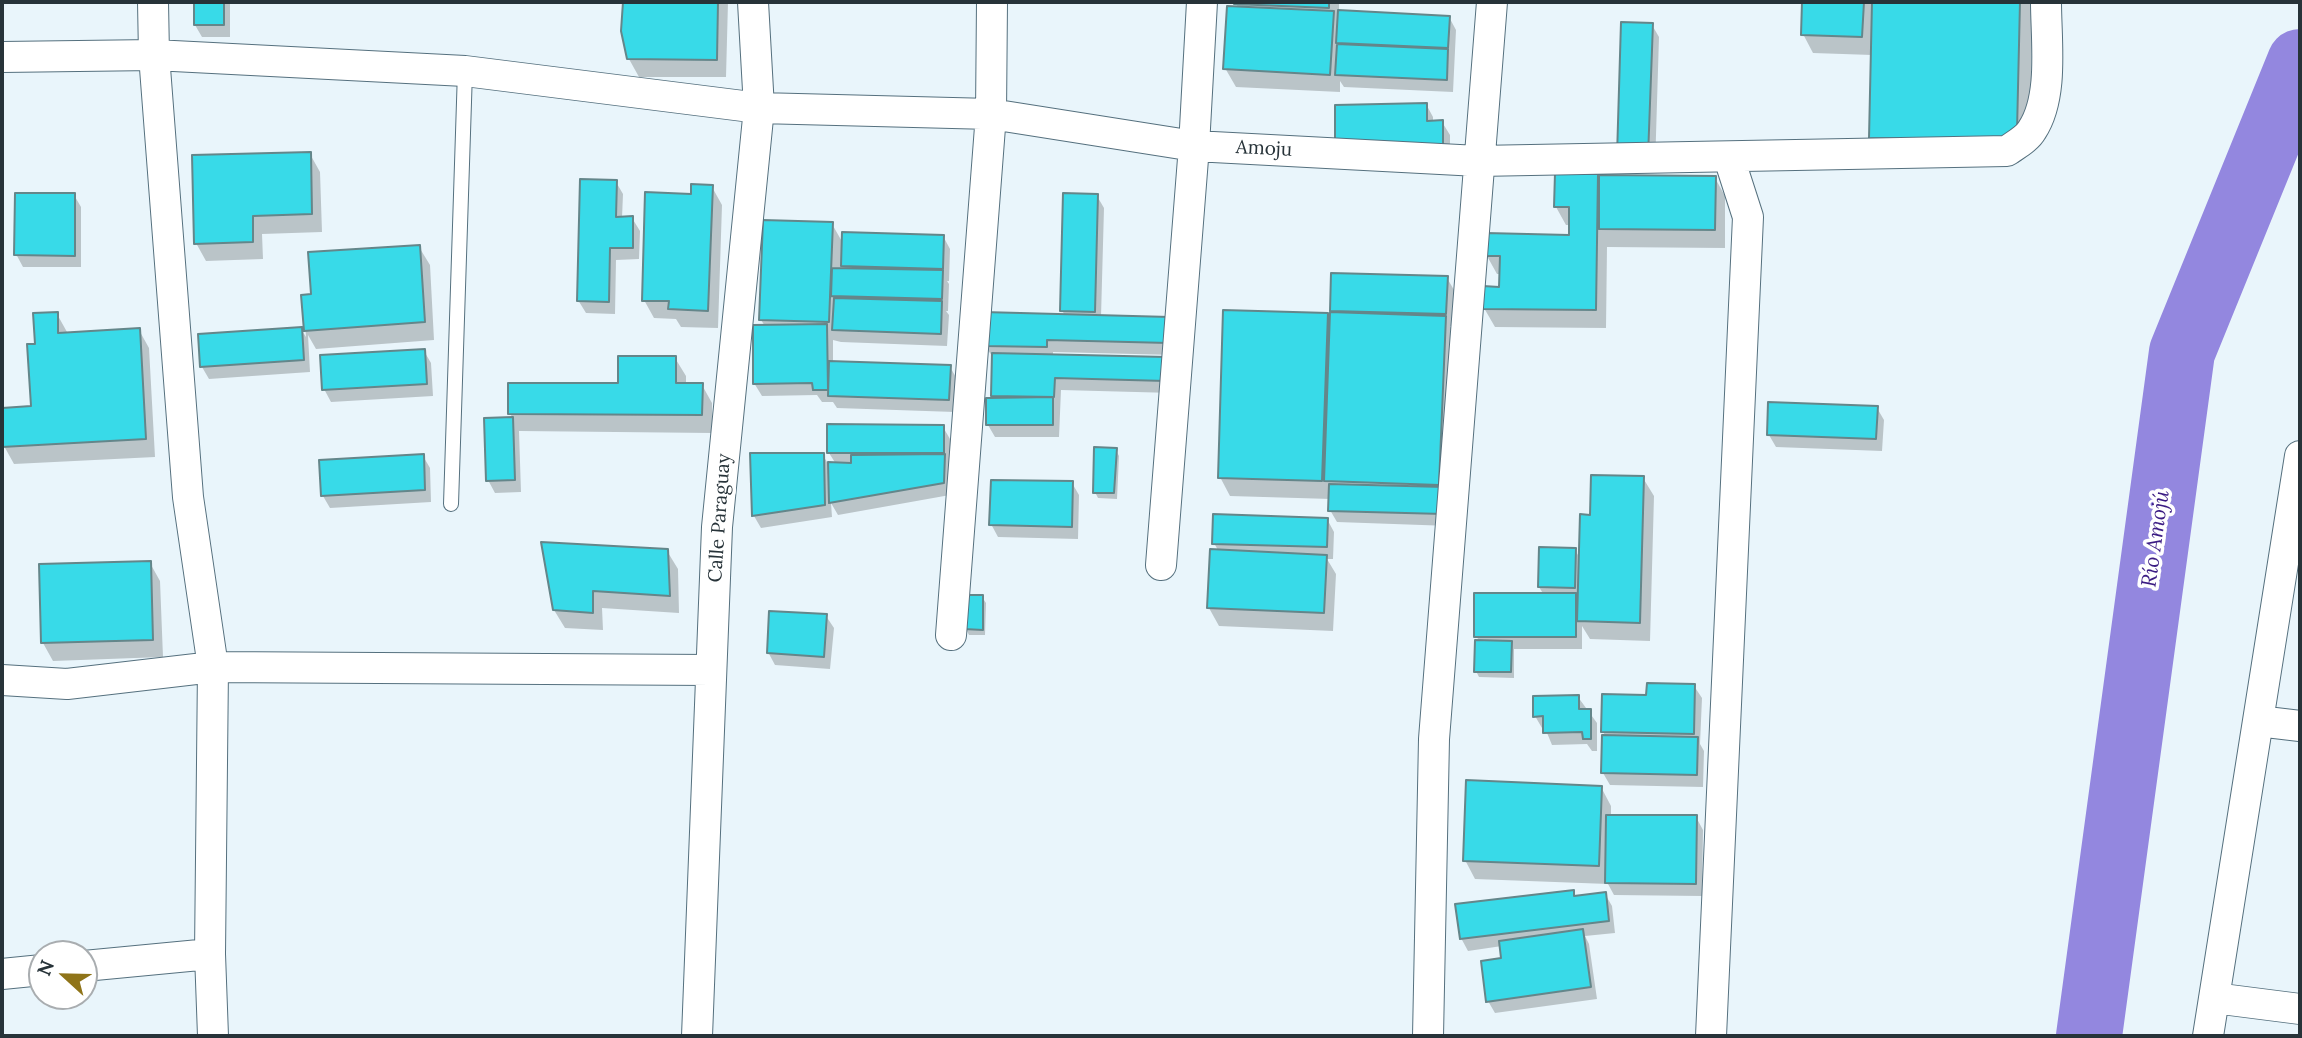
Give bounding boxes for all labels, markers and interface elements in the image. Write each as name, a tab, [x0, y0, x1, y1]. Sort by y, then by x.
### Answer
street label: Amoju	[1235, 136, 1293, 162]
street label: Calle Paraguay	[704, 453, 736, 583]
water label: Río Amojú	[2137, 489, 2175, 589]
north arrow	[28, 940, 98, 1010]
text: N	[32, 957, 59, 979]

